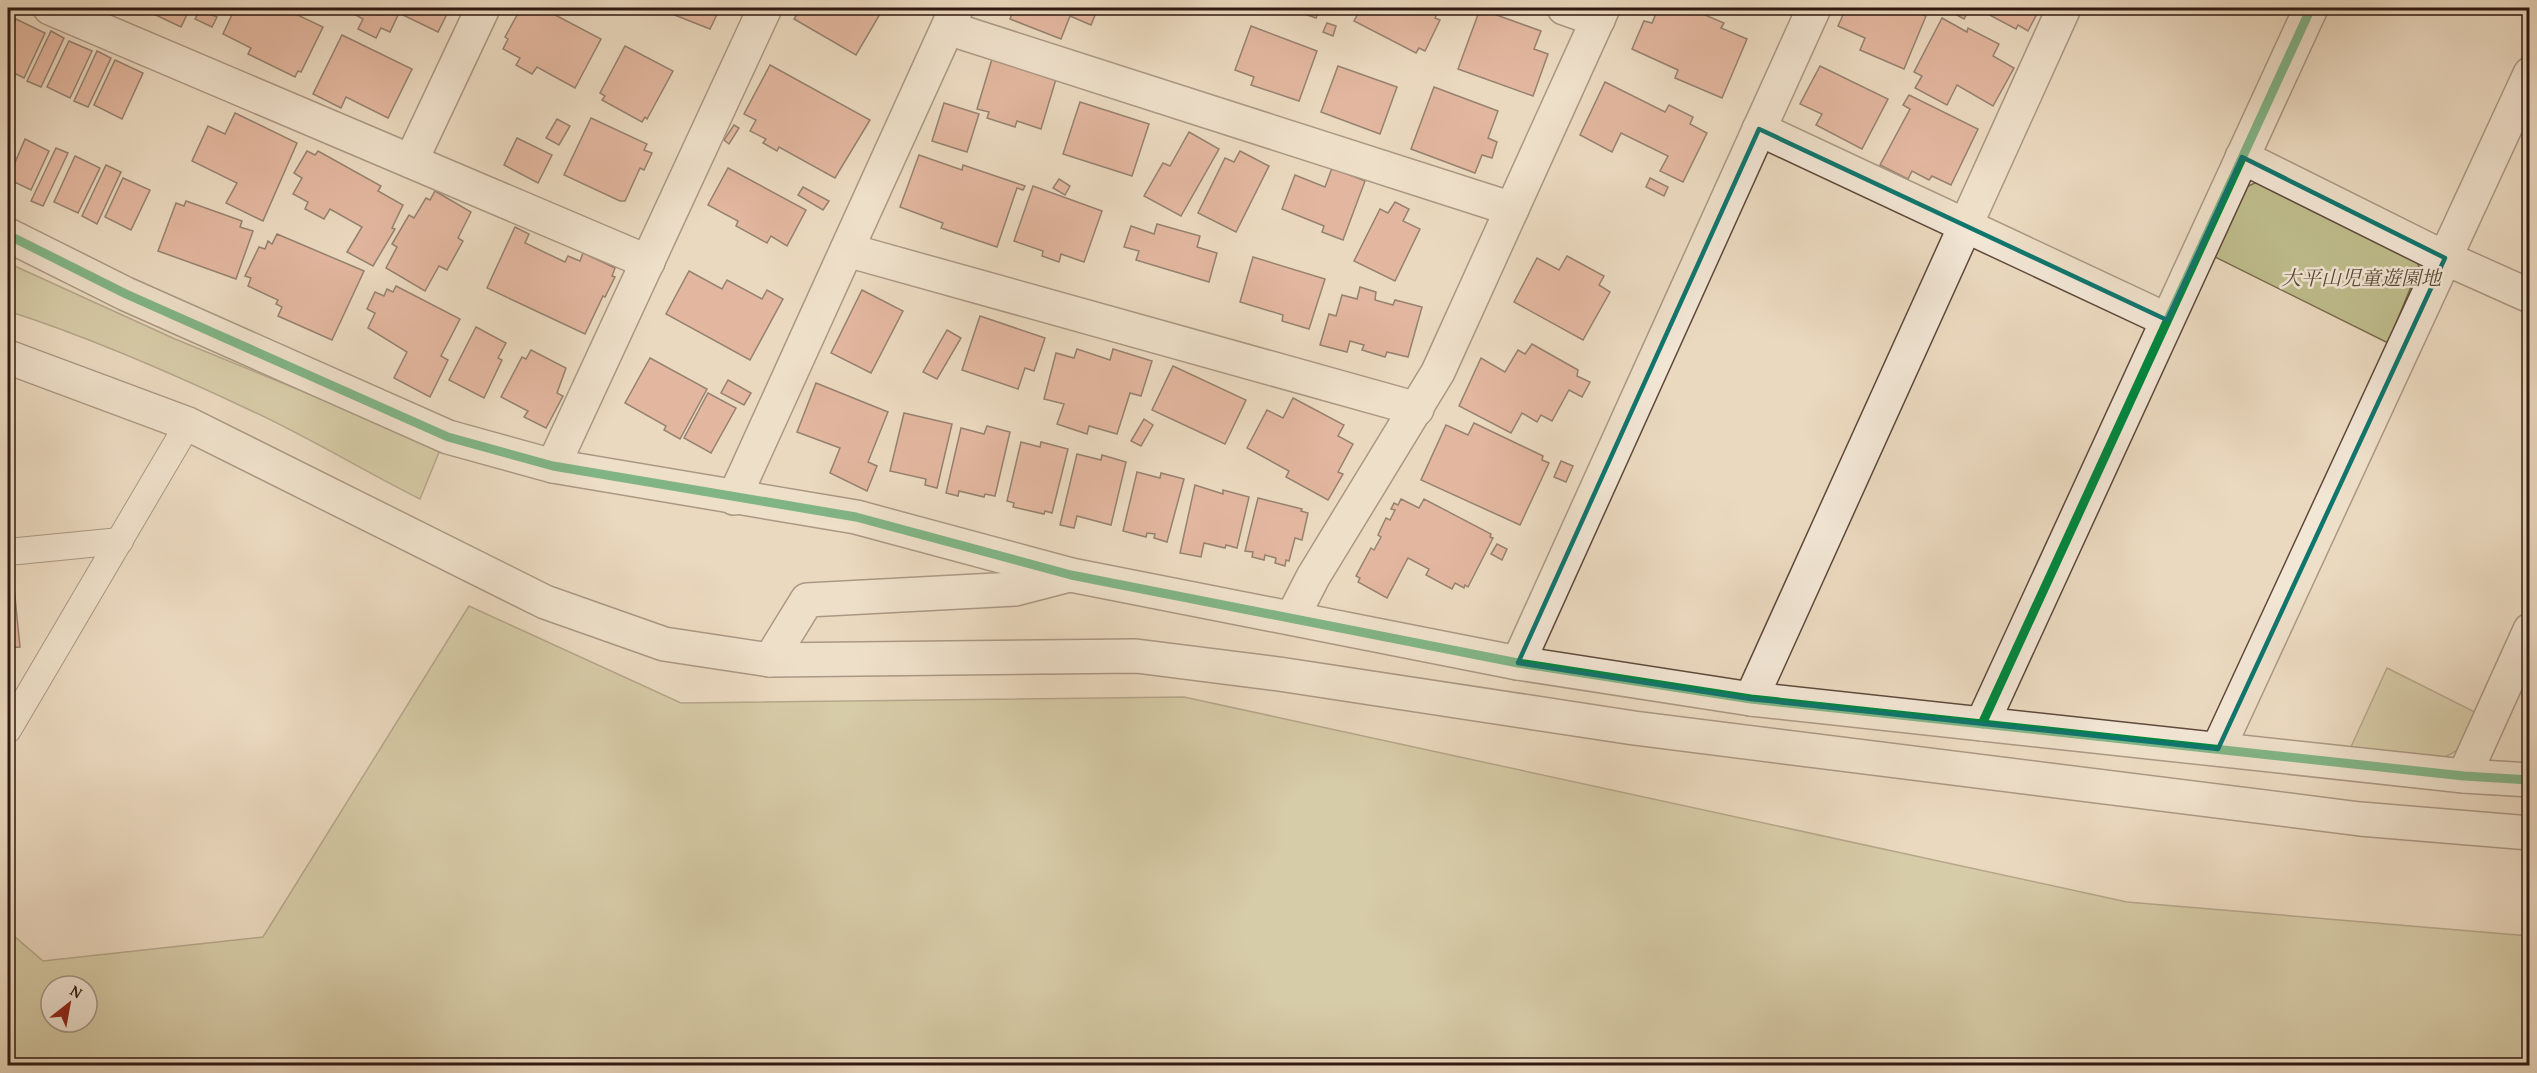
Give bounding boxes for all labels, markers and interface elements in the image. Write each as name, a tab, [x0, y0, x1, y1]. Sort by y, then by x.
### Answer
park label: 大平山児童遊園地	[2281, 263, 2443, 292]
north arrow	[39, 974, 99, 1034]
text: N	[66, 978, 88, 1004]

